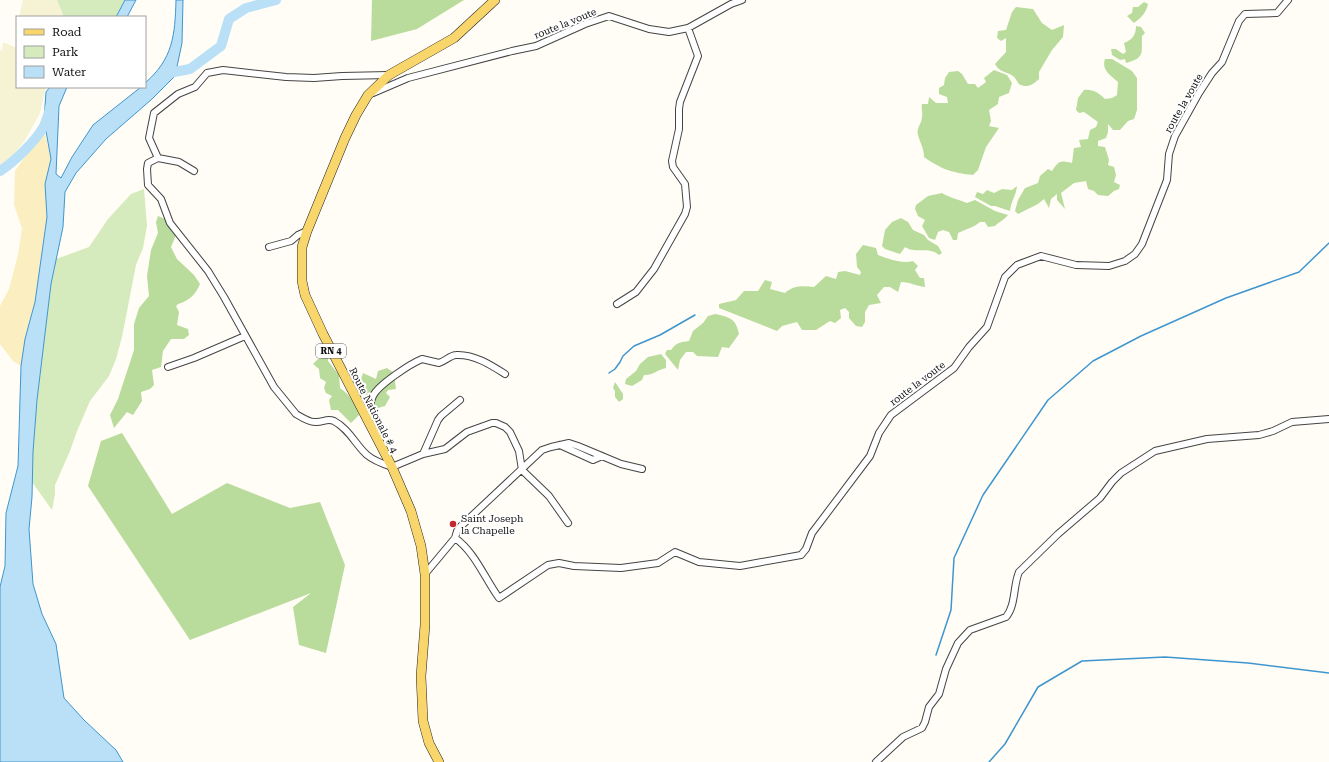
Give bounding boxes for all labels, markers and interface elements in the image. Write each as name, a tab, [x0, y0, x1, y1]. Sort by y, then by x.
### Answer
street label: route la voute	[532, 6, 598, 41]
legend	[16, 16, 146, 88]
text: Road	[52, 25, 82, 39]
text: Park	[52, 45, 79, 59]
text: Water	[52, 65, 86, 79]
street label: route la voute	[1162, 71, 1205, 135]
road number: RN 4	[316, 344, 346, 358]
street label: route la voute	[888, 359, 947, 408]
street label: Route Nationale # 4	[347, 366, 400, 455]
place label: Saint Joseph la Chapelle	[461, 513, 524, 536]
marker: Saint Joseph la Chapelle	[448, 519, 458, 529]

